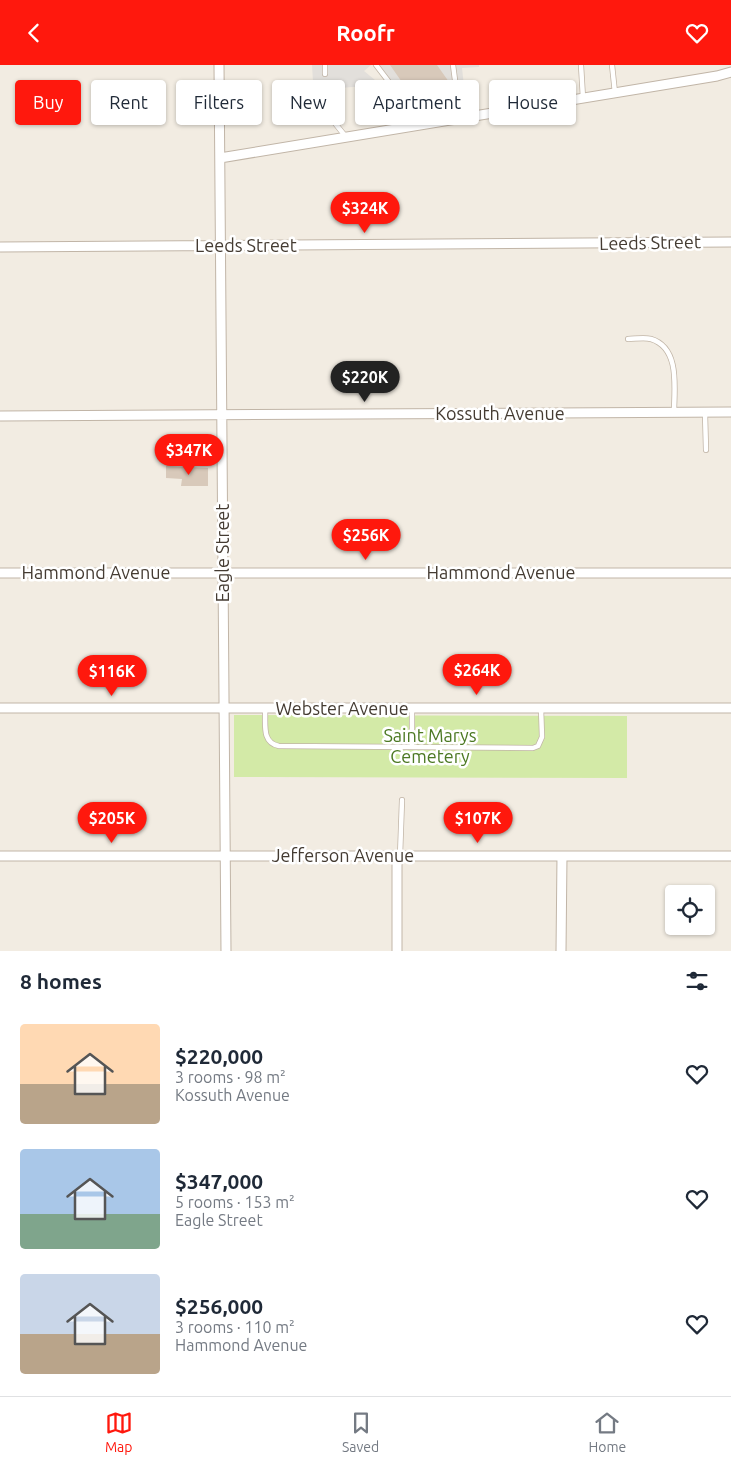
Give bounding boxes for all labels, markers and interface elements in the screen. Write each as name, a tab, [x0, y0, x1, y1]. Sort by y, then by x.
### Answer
icon: back	[20, 19, 48, 47]
icon: heart	[683, 19, 711, 47]
text: Roofr	[336, 20, 395, 45]
chip: Buy	[15, 80, 81, 125]
chip: Rent	[91, 80, 166, 125]
chip: Filters	[176, 80, 262, 125]
chip: New	[272, 80, 345, 125]
chip: Apartment	[355, 80, 479, 125]
chip: House	[489, 80, 576, 125]
pin: $324K	[330, 191, 400, 234]
text: $324K	[342, 199, 388, 217]
street label: Leeds Street	[599, 231, 701, 253]
street label: Leeds Street	[195, 235, 297, 255]
pin: $220K	[330, 361, 400, 403]
text: $220K	[342, 368, 388, 386]
street label: Kossuth Avenue	[435, 403, 565, 423]
pin: $347K	[154, 433, 224, 476]
text: $347K	[166, 441, 212, 459]
street label: Eagle Street	[212, 504, 232, 602]
pin: $256K	[331, 519, 401, 561]
text: $256K	[343, 526, 389, 544]
street label: Hammond Avenue	[22, 562, 170, 582]
street label: Hammond Avenue	[427, 562, 575, 582]
pin: $264K	[442, 653, 512, 696]
pin: $116K	[77, 655, 147, 697]
text: $264K	[454, 661, 500, 679]
text: $116K	[89, 662, 135, 680]
street label: Webster Avenue	[275, 698, 409, 718]
park label: Saint Marys Cemetery	[383, 725, 477, 766]
pin: $205K	[77, 801, 147, 844]
pin: $107K	[443, 801, 513, 844]
text: $205K	[89, 809, 135, 827]
text: $107K	[455, 809, 501, 827]
street label: Jefferson Avenue	[272, 845, 414, 865]
map controls	[665, 885, 715, 935]
button: locate	[665, 885, 715, 935]
icon: filters	[683, 967, 711, 995]
text: 8 homes	[20, 969, 102, 993]
icon: home	[60, 1044, 120, 1104]
text: $220,000	[175, 1044, 263, 1068]
icon: heart	[683, 1060, 711, 1088]
text: 3 rooms · 98 m²	[175, 1068, 286, 1086]
text: Kossuth Avenue	[175, 1086, 290, 1104]
icon: home	[60, 1169, 120, 1229]
text: $347,000	[175, 1169, 263, 1193]
icon: heart	[683, 1185, 711, 1213]
text: 5 rooms · 153 m²	[175, 1193, 295, 1211]
text: Eagle Street	[175, 1211, 263, 1229]
icon: home	[60, 1294, 120, 1354]
text: $256,000	[175, 1294, 263, 1318]
icon: heart	[683, 1310, 711, 1338]
text: 3 rooms · 110 m²	[175, 1318, 295, 1336]
text: Hammond Avenue	[175, 1336, 307, 1354]
tab: Map	[105, 1409, 133, 1455]
tab: Saved	[342, 1409, 379, 1455]
tab: Home	[589, 1409, 626, 1455]

